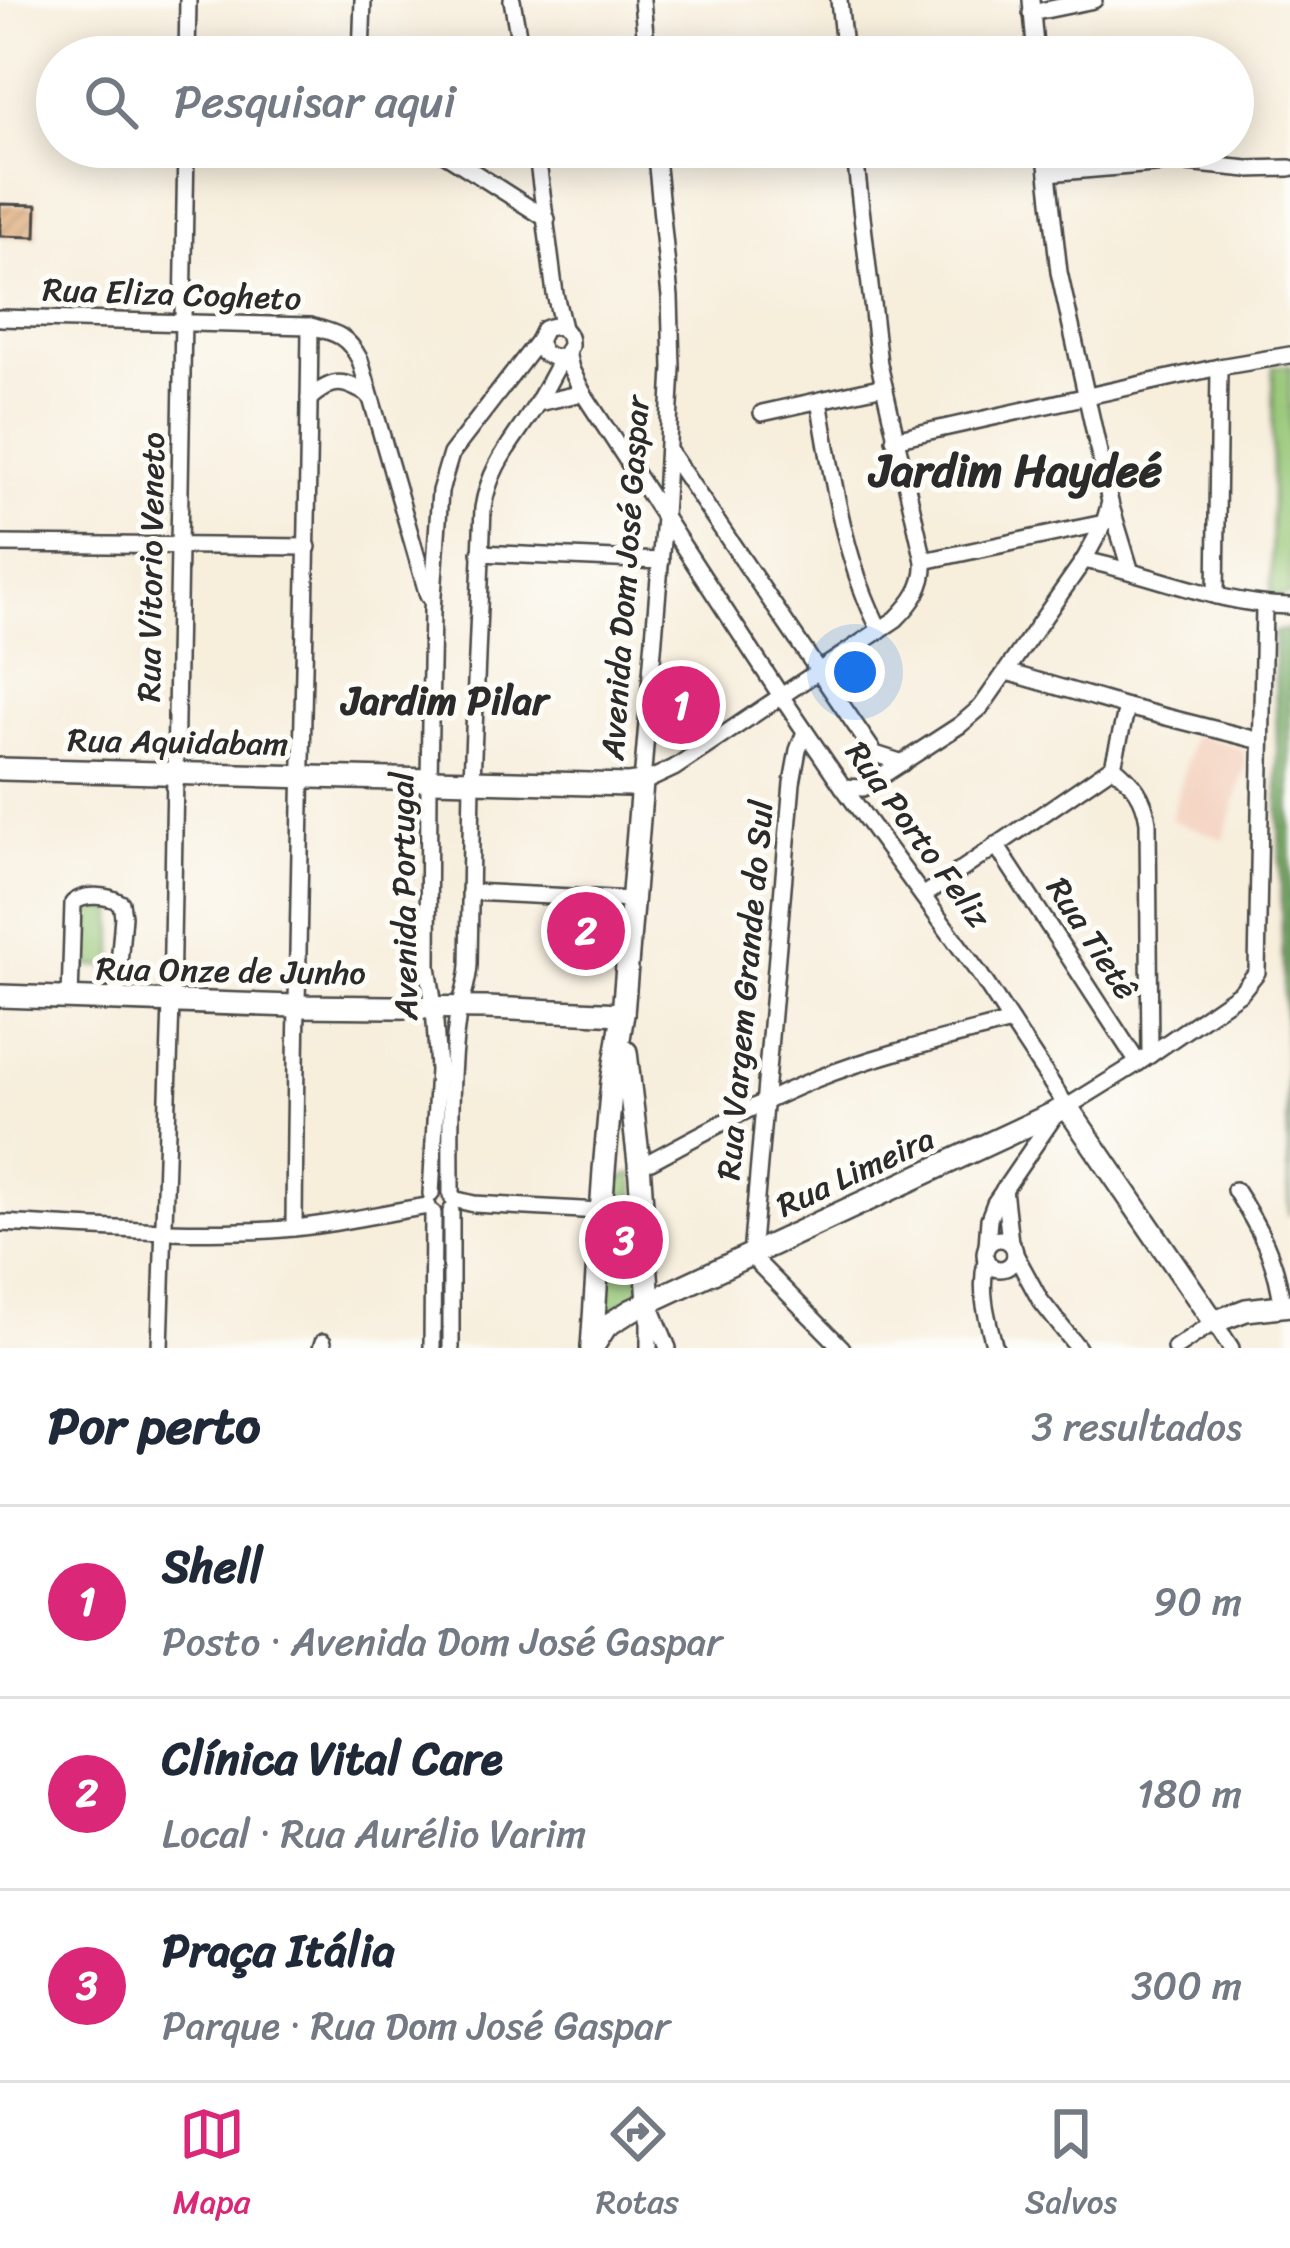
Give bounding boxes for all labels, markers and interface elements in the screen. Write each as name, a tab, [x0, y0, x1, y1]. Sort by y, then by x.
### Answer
search box	[36, 36, 1254, 168]
text: Pesquisar aqui	[174, 62, 456, 142]
icon: search	[78, 69, 144, 135]
street label: Rua Eliza Cogheto	[42, 260, 302, 327]
street label: Avenida Dom José Gaspar	[583, 392, 667, 763]
district label: Jardim Haydeé	[868, 431, 1162, 511]
street label: Rua Vitorio Veneto	[120, 432, 182, 702]
your location	[825, 642, 885, 702]
pin: 1	[642, 660, 720, 750]
district label: Jardim Pilar	[340, 666, 551, 735]
street label: Rua Aquidabam	[67, 711, 289, 773]
street label: Rua Porto Feliz	[830, 728, 1007, 942]
street label: Avenida Portugal	[373, 771, 435, 1022]
street label: Rua Vargem Grande do Sul	[700, 797, 791, 1182]
street label: Rua Tietê	[1030, 865, 1154, 1012]
pin: 2	[547, 886, 625, 976]
street label: Rua Onze de Junho	[96, 940, 366, 1002]
street label: Rua Limeira	[767, 1110, 945, 1234]
pin: 3	[585, 1195, 663, 1285]
text: Por perto	[48, 1381, 261, 1471]
text: 3 resultados	[1031, 1392, 1242, 1461]
text: Shell	[162, 1527, 263, 1607]
text: 1	[79, 1567, 95, 1636]
text: 90 m	[1153, 1567, 1242, 1636]
text: Posto · Avenida Dom José Gaspar	[162, 1607, 722, 1676]
text: Clínica Vital Care	[162, 1719, 503, 1799]
text: 2	[76, 1759, 98, 1828]
text: 180 m	[1137, 1759, 1242, 1828]
text: Local · Rua Aurélio Varim	[162, 1799, 586, 1868]
text: Praça Itália	[162, 1911, 395, 1991]
text: 3	[76, 1951, 98, 2020]
text: 300 m	[1131, 1951, 1242, 2020]
text: Parque · Rua Dom José Gaspar	[162, 1991, 670, 2060]
tab: Mapa	[173, 2101, 250, 2231]
tab: Rotas	[596, 2101, 679, 2231]
tab: Salvos	[1025, 2101, 1117, 2231]

